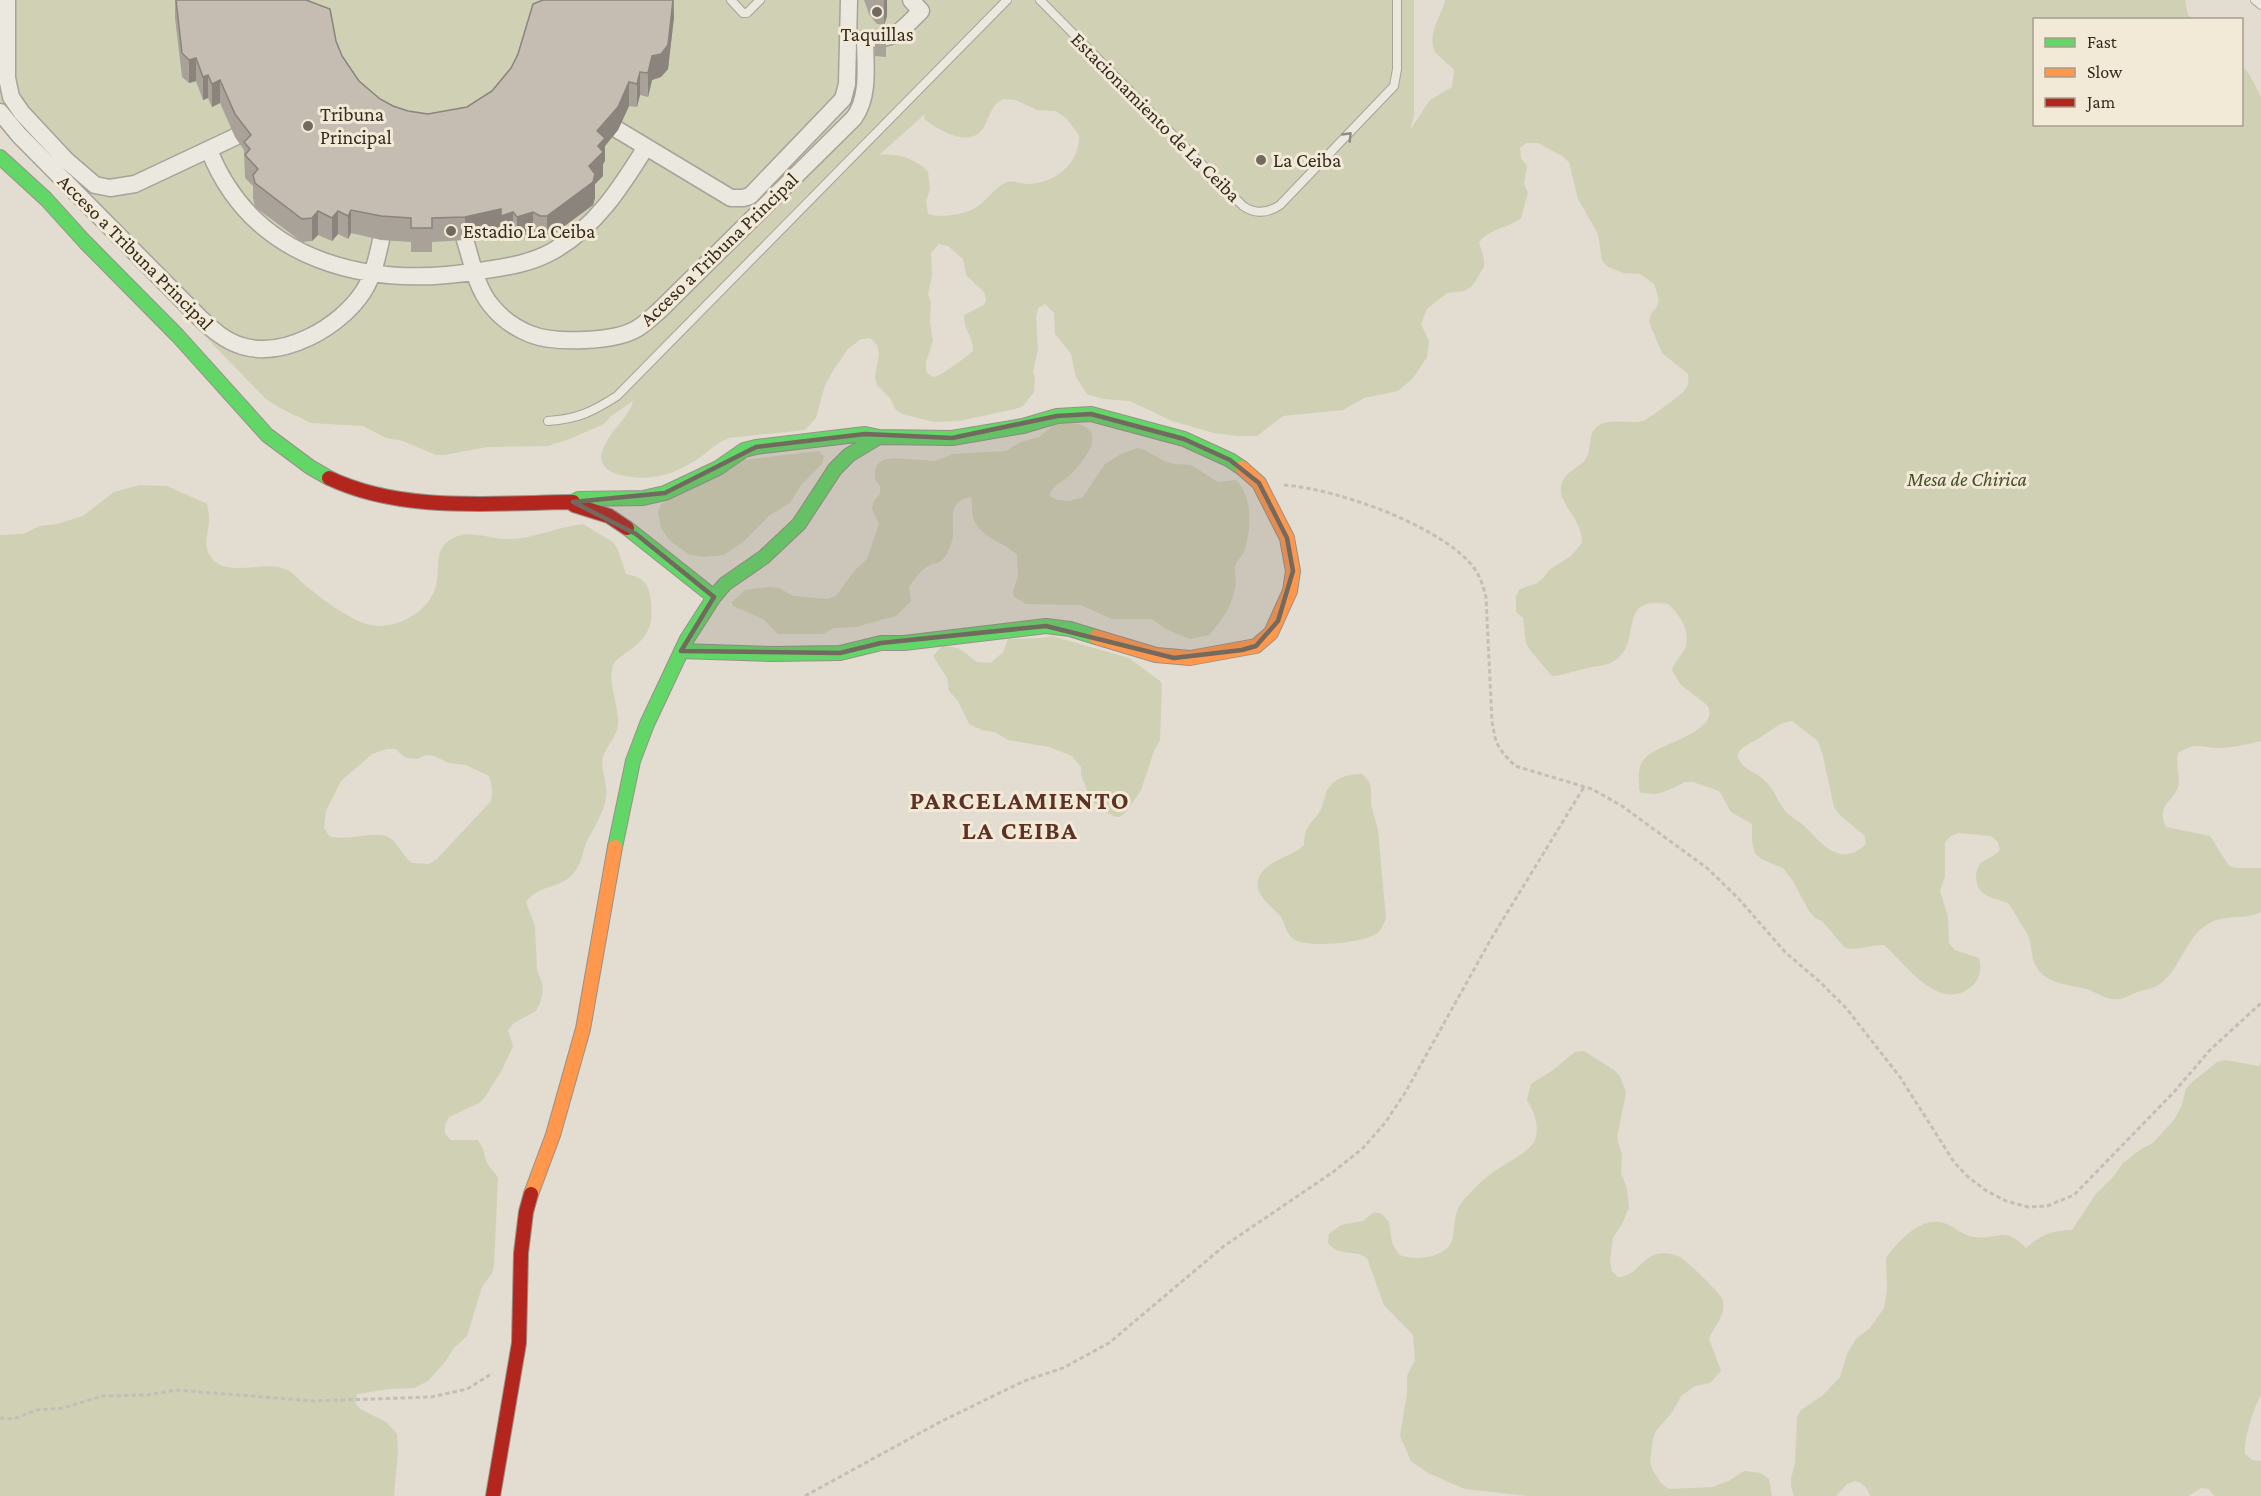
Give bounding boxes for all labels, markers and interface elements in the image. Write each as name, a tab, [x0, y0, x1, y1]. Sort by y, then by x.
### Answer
marker: Taquillas	[870, 5, 884, 19]
legend	[2033, 18, 2243, 126]
place label: Taquillas	[840, 23, 914, 46]
street label: Estacionamiento de La Ceiba	[1067, 28, 1245, 206]
text: Fast	[2087, 32, 2118, 52]
text: Slow	[2087, 62, 2123, 82]
text: Jam	[2085, 92, 2116, 112]
place label: Tribuna Principal	[320, 103, 392, 149]
marker: Tribuna Principal	[301, 119, 315, 133]
one-way arrow	[1341, 132, 1352, 142]
place label: La Ceiba	[1273, 149, 1341, 171]
marker: La Ceiba	[1254, 153, 1268, 167]
street label: Acceso a Tribuna Principal	[636, 168, 803, 331]
street label: Acceso a Tribuna Principal	[53, 170, 218, 335]
place label: Estadio La Ceiba	[463, 220, 595, 242]
marker: Estadio La Ceiba	[444, 224, 458, 238]
park label: Mesa de Chirica	[1906, 468, 2027, 490]
district label: PARCELAMIENTO LA CEIBA	[910, 786, 1130, 845]

